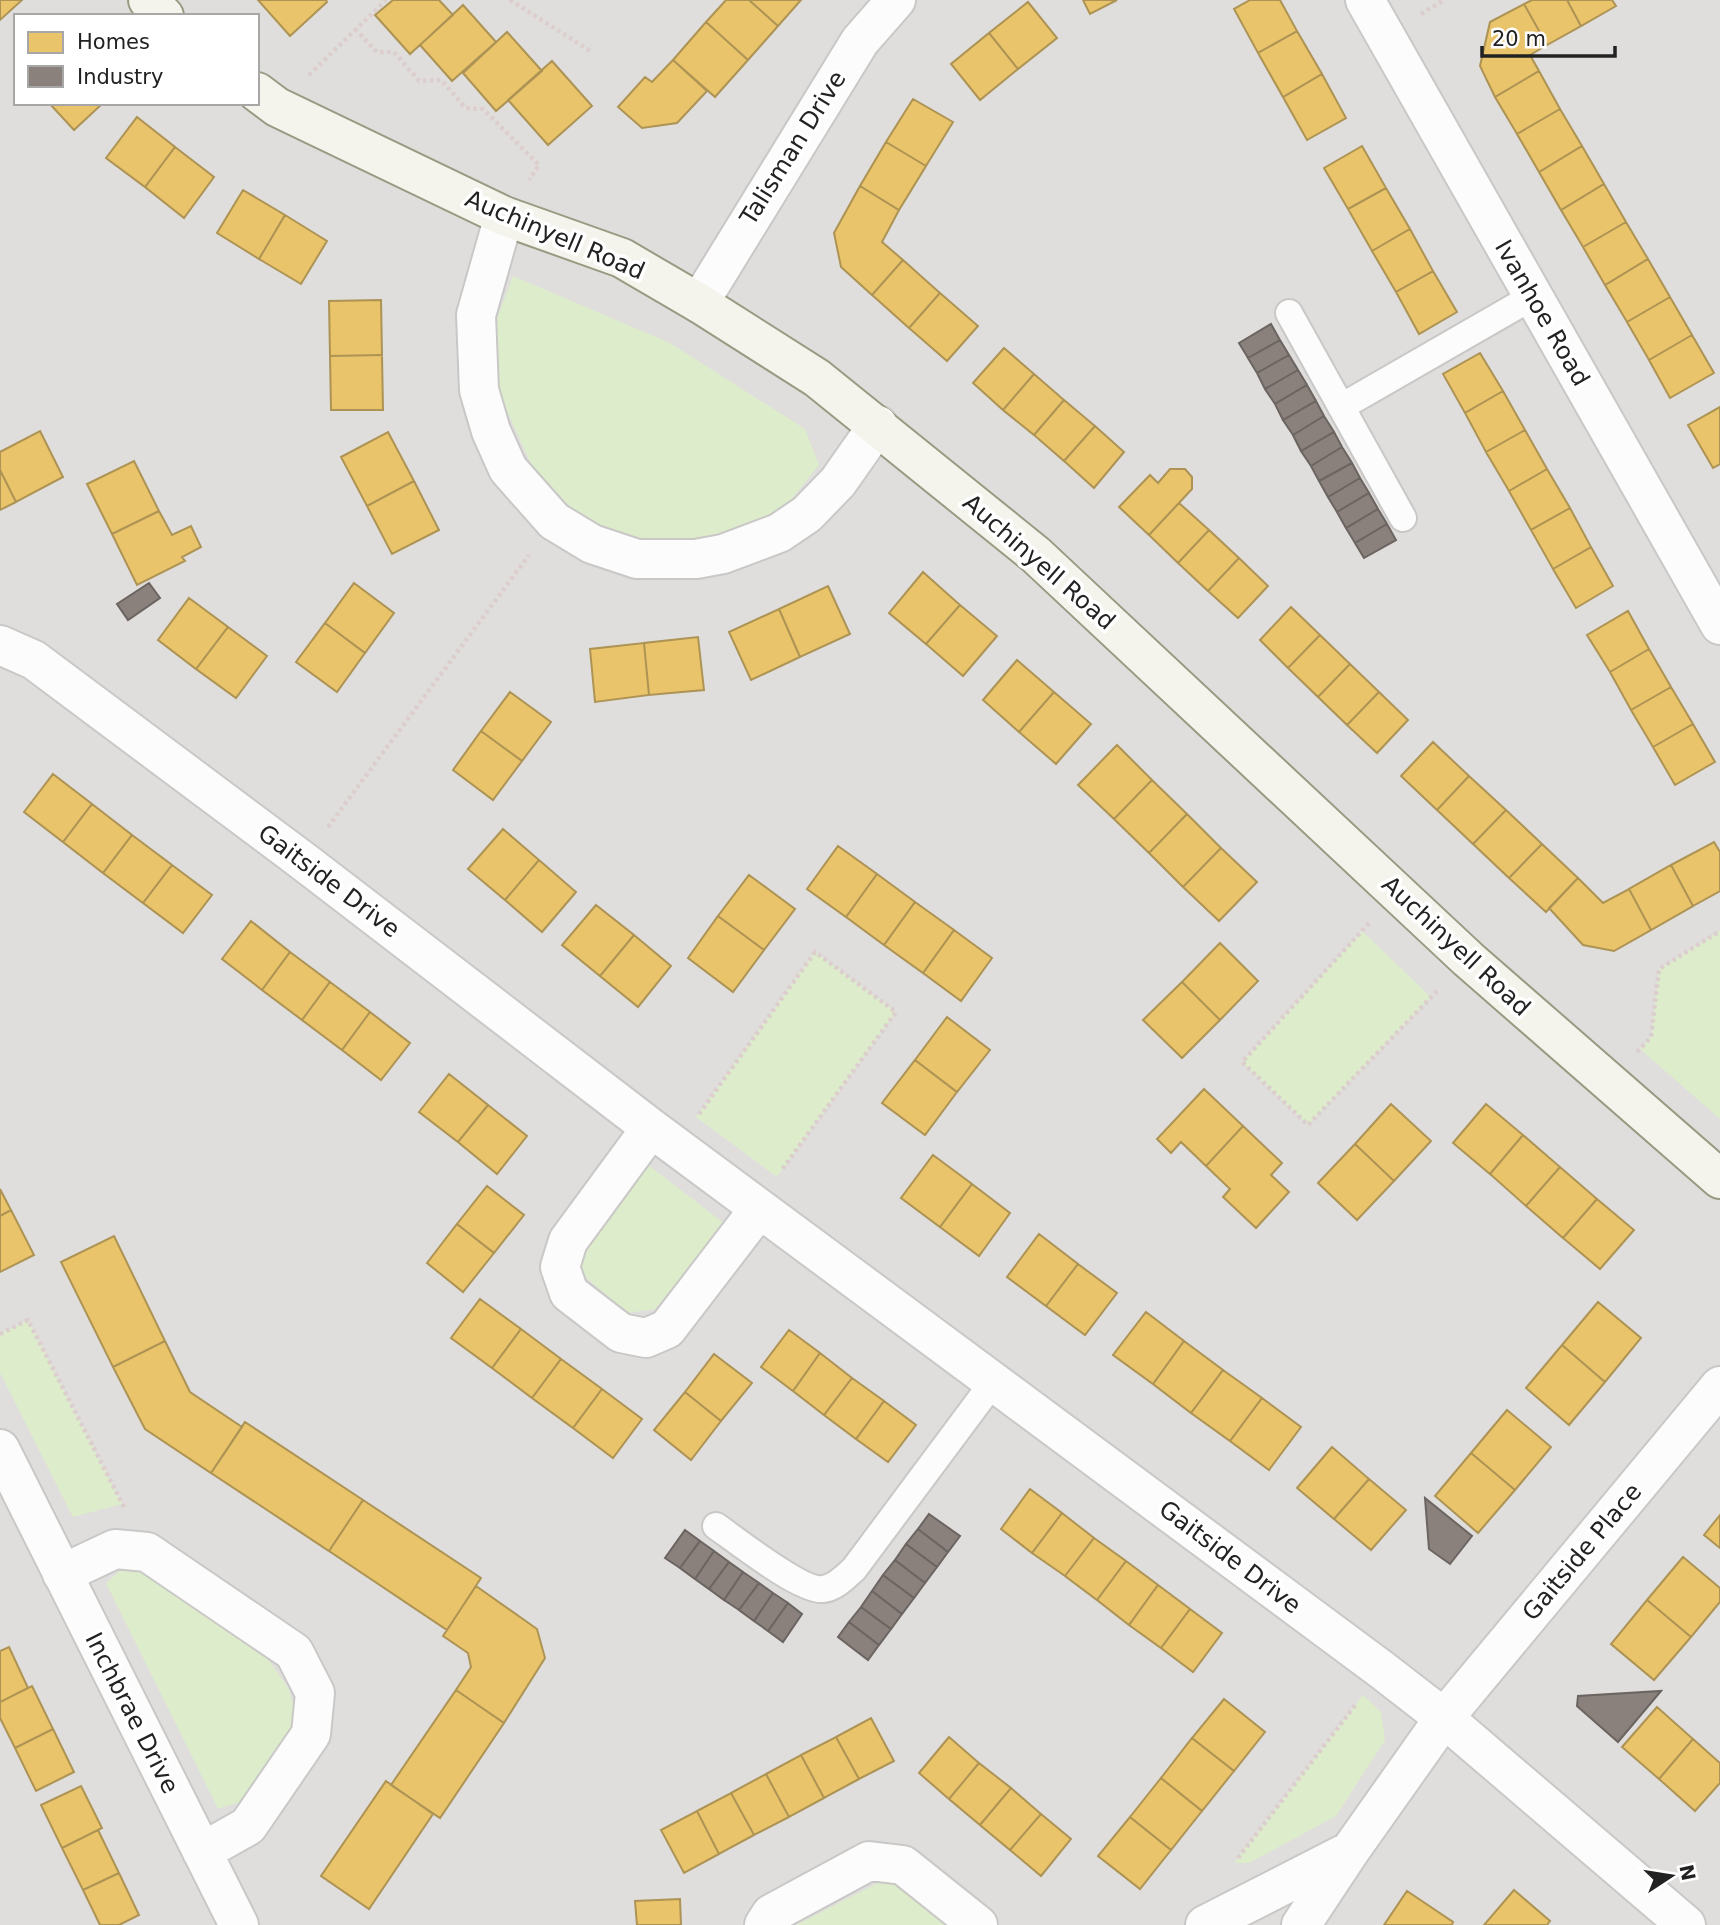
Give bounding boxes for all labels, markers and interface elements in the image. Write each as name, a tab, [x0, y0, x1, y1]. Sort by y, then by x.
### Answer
legend	[14, 14, 259, 105]
scale bar	[1482, 14, 1615, 58]
text: 20 m	[1492, 27, 1546, 51]
text: Homes	[77, 30, 150, 54]
text: Industry	[77, 65, 163, 89]
street label: Talisman Drive	[734, 66, 852, 231]
street label: Auchinyell Road	[461, 185, 649, 285]
street label: Ivanhoe Road	[1489, 235, 1595, 391]
street label: Auchinyell Road	[957, 488, 1121, 636]
street label: Gaitside Drive	[253, 819, 405, 943]
street label: Auchinyell Road	[1376, 870, 1536, 1022]
street label: Gaitside Place	[1517, 1478, 1647, 1626]
street label: Gaitside Drive	[1154, 1495, 1306, 1619]
street label: Inchbrae Drive	[79, 1628, 185, 1798]
north arrow	[1636, 1841, 1706, 1911]
text: N	[1675, 1862, 1700, 1883]

